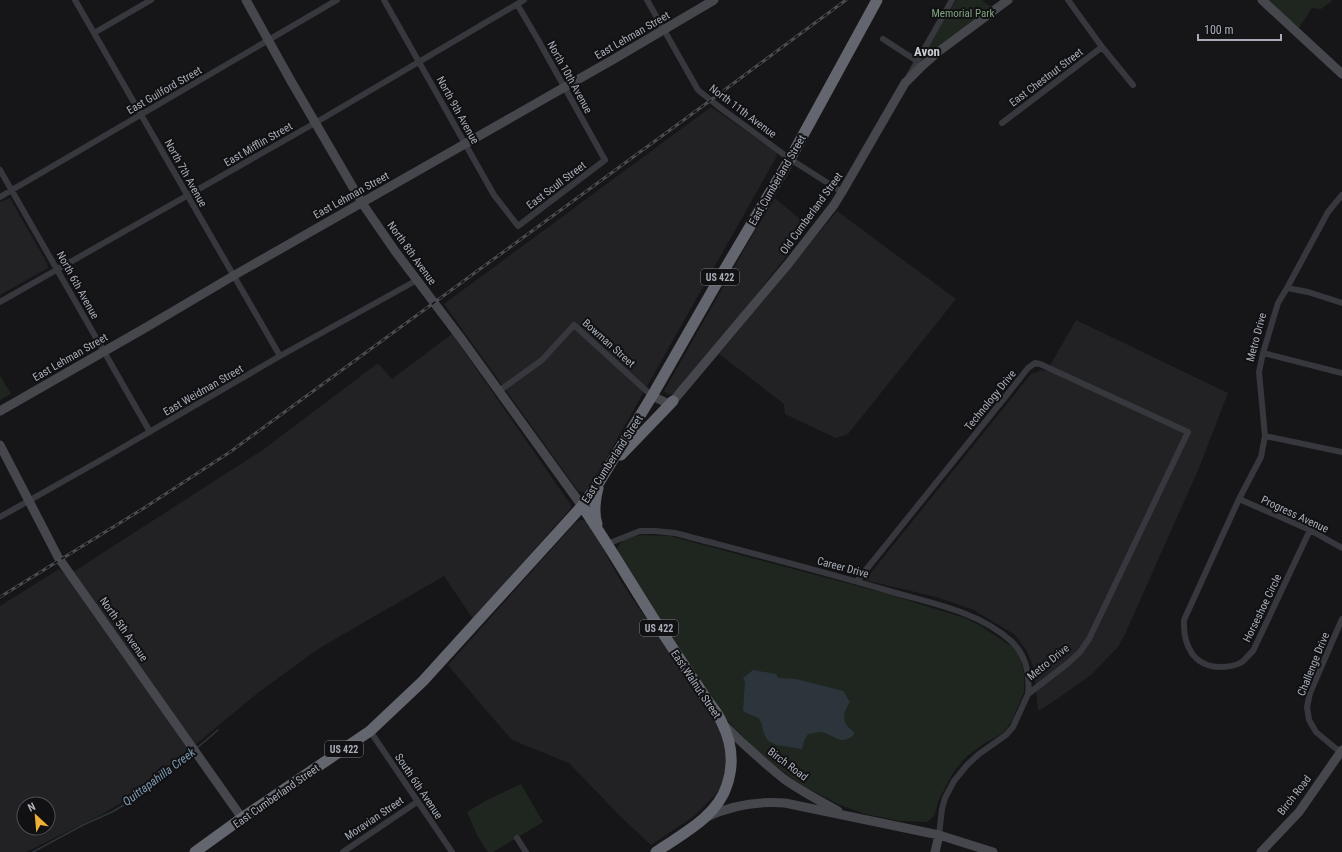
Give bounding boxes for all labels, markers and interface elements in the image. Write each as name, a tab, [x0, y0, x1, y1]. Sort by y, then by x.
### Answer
park label: Memorial Park	[931, 7, 995, 20]
street label: East Lehman Street	[592, 9, 672, 62]
scale bar	[1198, 16, 1281, 42]
text: 100 m	[1204, 23, 1234, 37]
street label: North 10th Avenue	[544, 39, 595, 116]
district label: Avon	[914, 44, 940, 59]
street label: East Chestnut Street	[1007, 46, 1086, 109]
street label: East Guilford Street	[124, 64, 204, 117]
street label: North 9th Avenue	[434, 74, 481, 146]
street label: North 11th Avenue	[707, 82, 779, 141]
street label: East Mifflin Street	[222, 120, 295, 169]
street label: East Cumberland Street	[746, 133, 809, 228]
street label: North 7th Avenue	[162, 137, 209, 209]
street label: East Scull Street	[524, 159, 589, 212]
street label: East Lehman Street	[311, 169, 391, 222]
street label: Old Cumberland Street	[777, 170, 845, 257]
street label: North 8th Avenue	[384, 219, 439, 288]
street label: North 6th Avenue	[54, 249, 101, 321]
road number: US 422	[701, 269, 739, 285]
street label: Metro Drive	[1244, 311, 1269, 363]
street label: Bowman Street	[580, 317, 637, 370]
street label: East Lehman Street	[30, 331, 110, 384]
street label: East Weidman Street	[161, 362, 245, 419]
street label: Technology Drive	[962, 367, 1019, 433]
street label: East Cumberland Street	[579, 413, 646, 506]
street label: Progress Avenue	[1259, 493, 1331, 536]
street label: Career Drive	[816, 554, 870, 581]
street label: Horseshoe Circle	[1240, 572, 1285, 644]
street label: North 5th Avenue	[97, 595, 150, 664]
road number: US 422	[640, 620, 678, 636]
street label: Challenge Drive	[1295, 631, 1332, 698]
street label: Metro Drive	[1025, 642, 1072, 683]
street label: East Walnut Street	[668, 648, 723, 721]
road number: US 422	[325, 741, 363, 757]
water label: Quittapahilla Creek	[120, 745, 199, 809]
street label: Birch Road	[765, 745, 810, 784]
street label: South 6th Avenue	[392, 751, 445, 821]
street label: East Cumberland Street	[231, 762, 322, 831]
street label: Birch Road	[1275, 773, 1314, 818]
street label: Moravian Street	[342, 794, 406, 843]
north arrow	[16, 796, 56, 836]
text: N	[26, 800, 38, 815]

